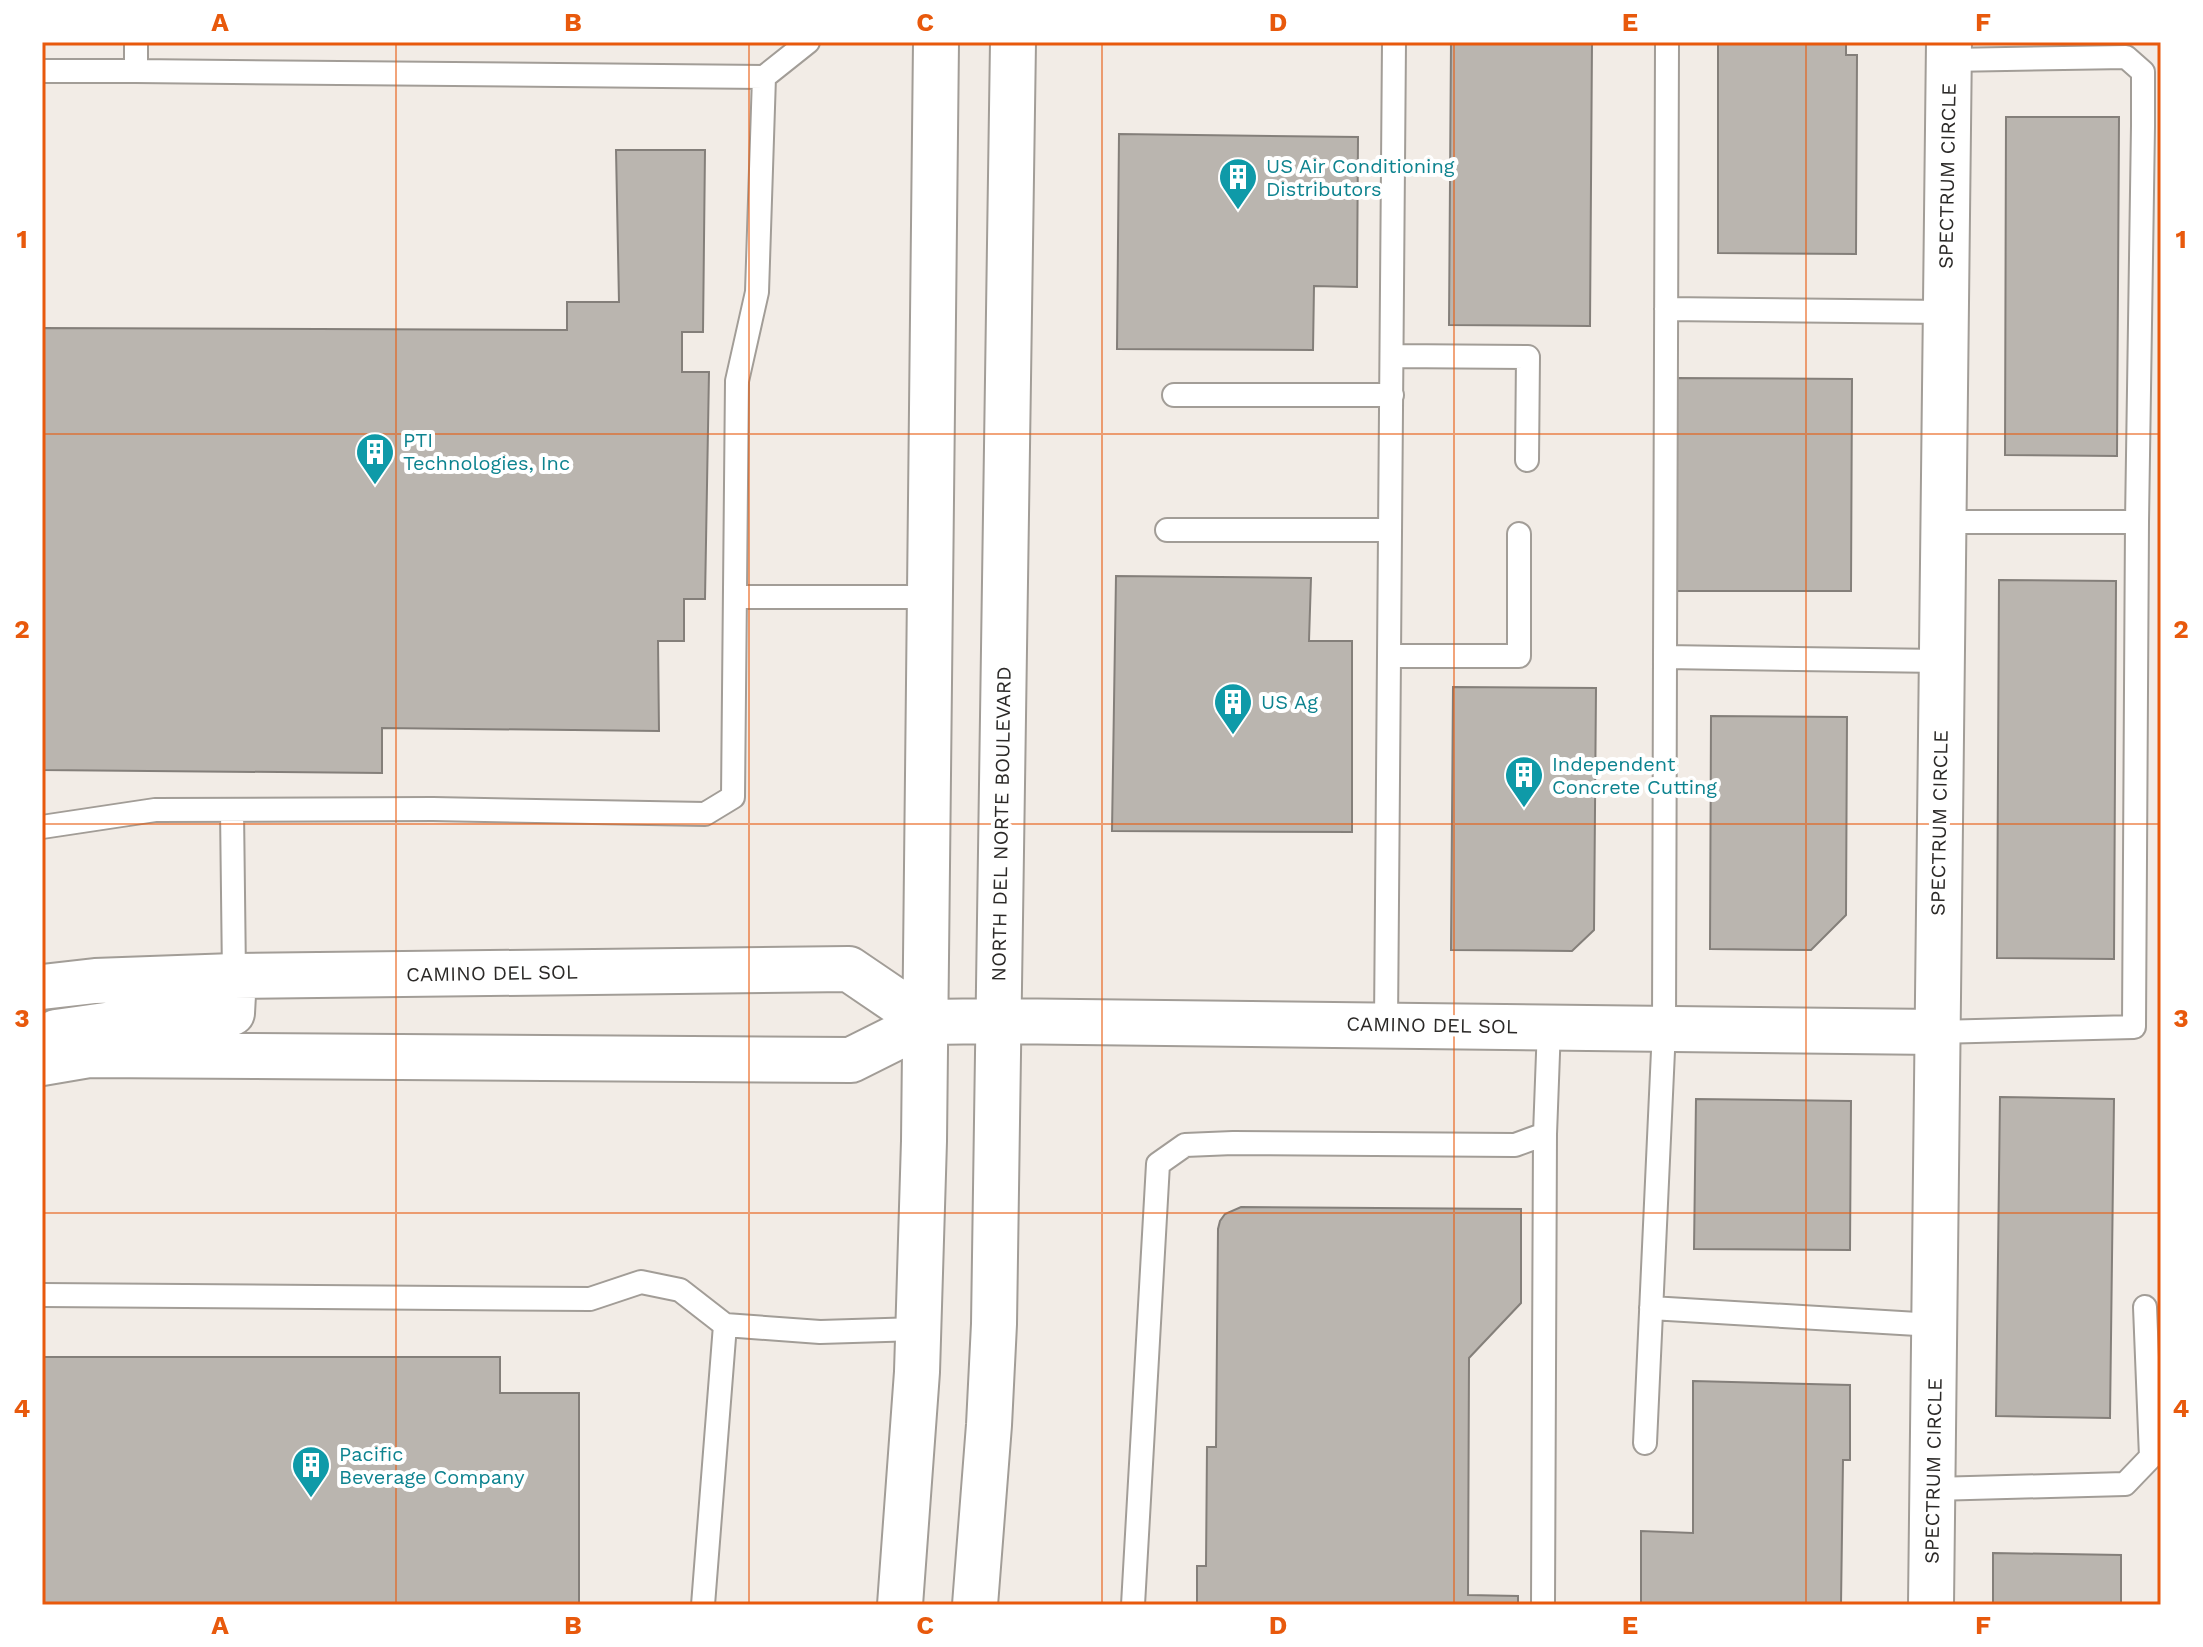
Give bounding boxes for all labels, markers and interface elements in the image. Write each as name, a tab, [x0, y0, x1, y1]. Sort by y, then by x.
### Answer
text: A	[211, 7, 229, 37]
text: B	[564, 7, 582, 37]
text: C	[916, 7, 934, 37]
text: D	[1269, 7, 1287, 37]
text: E	[1622, 7, 1638, 37]
text: F	[1975, 7, 1991, 37]
street label: SPECTRUM CIRCLE	[1933, 83, 1961, 269]
place label: US Air Conditioning Distributors	[1266, 154, 1455, 201]
building icon: US Air Conditioning Distributors	[1217, 156, 1259, 211]
text: 1	[16, 224, 28, 254]
text: 1	[2175, 224, 2187, 254]
place label: PTI Technologies, Inc	[403, 428, 570, 475]
building icon: PTI Technologies, Inc	[354, 431, 396, 486]
text: 2	[14, 614, 30, 644]
text: 2	[2173, 614, 2189, 644]
street label: NORTH DEL NORTE BOULEVARD	[986, 666, 1016, 982]
building icon: US Ag	[1212, 681, 1254, 736]
place label: US Ag	[1261, 690, 1318, 714]
street label: SPECTRUM CIRCLE	[1925, 730, 1953, 916]
place label: Independent Concrete Cutting	[1552, 752, 1717, 799]
building icon: Independent Concrete Cutting	[1503, 754, 1545, 809]
street label: CAMINO DEL SOL	[406, 960, 578, 986]
text: 3	[14, 1003, 30, 1033]
text: 3	[2173, 1003, 2189, 1033]
street label: CAMINO DEL SOL	[1346, 1012, 1518, 1038]
street label: SPECTRUM CIRCLE	[1919, 1378, 1947, 1564]
text: 4	[14, 1393, 31, 1423]
text: 4	[2173, 1393, 2190, 1423]
place label: Pacific Beverage Company	[339, 1442, 525, 1489]
building icon: Pacific Beverage Company	[290, 1444, 332, 1499]
text: A	[211, 1610, 229, 1640]
text: B	[564, 1610, 582, 1640]
text: C	[916, 1610, 934, 1640]
text: D	[1269, 1610, 1287, 1640]
text: E	[1622, 1610, 1638, 1640]
text: F	[1975, 1610, 1991, 1640]

